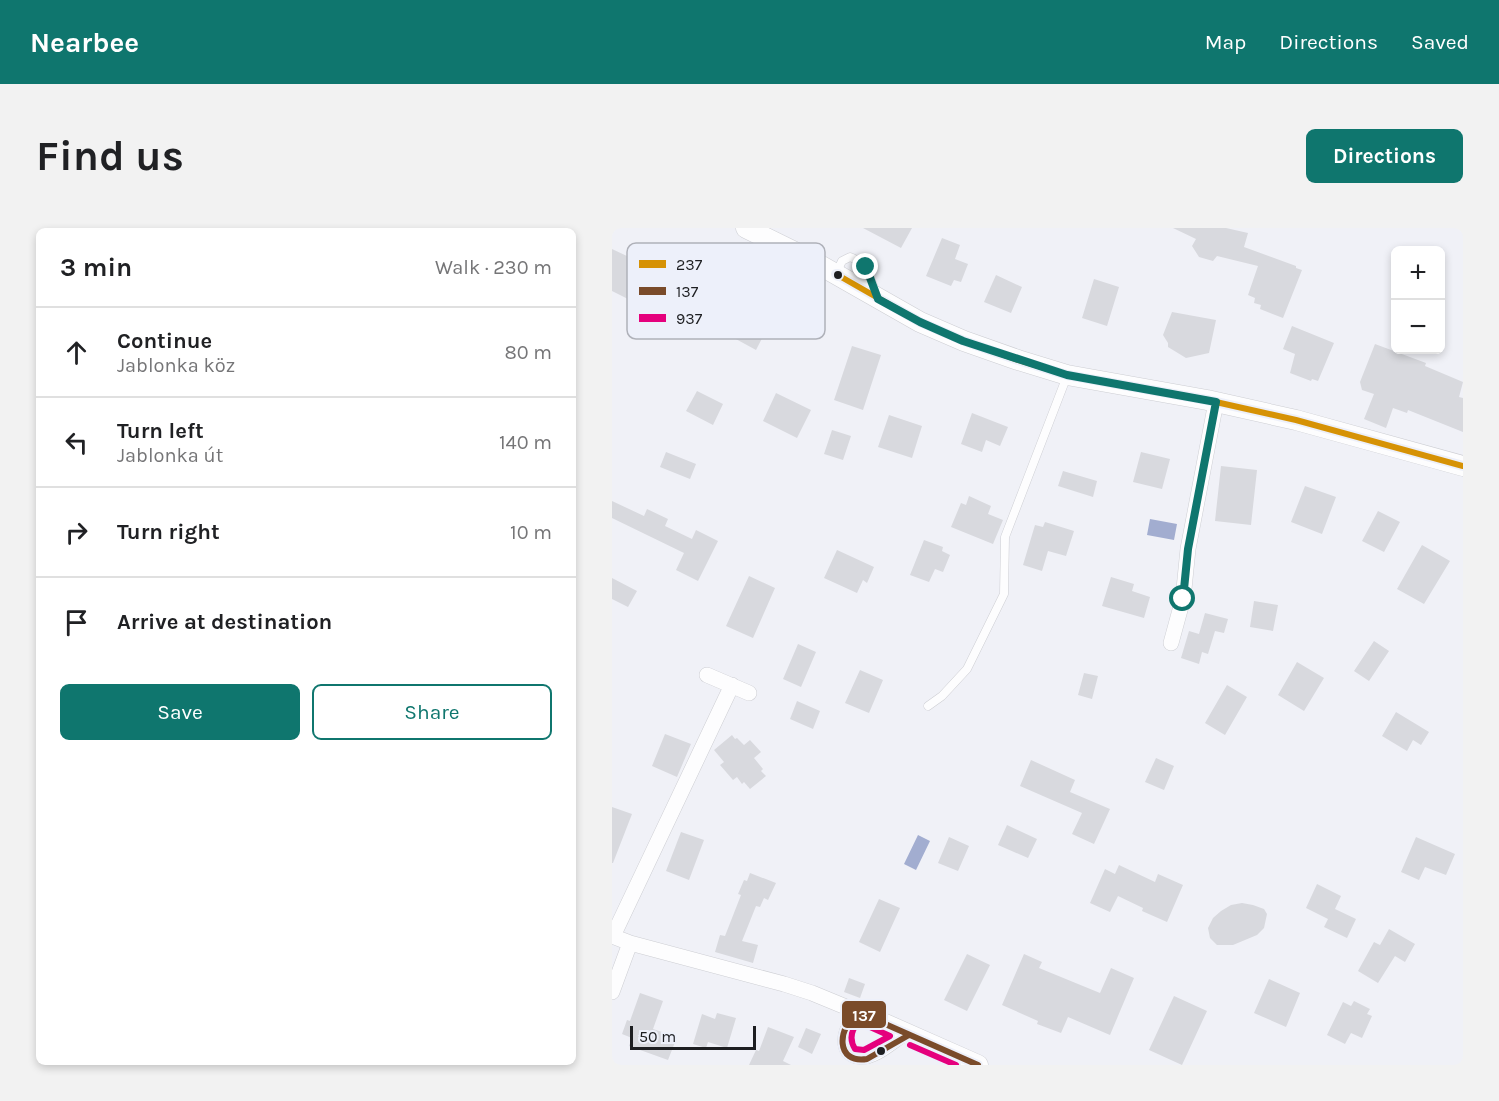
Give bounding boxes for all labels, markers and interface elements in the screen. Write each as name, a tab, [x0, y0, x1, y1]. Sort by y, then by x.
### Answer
text: Nearbee	[30, 26, 139, 59]
text: Map	[1205, 30, 1246, 54]
text: Directions	[1279, 30, 1378, 54]
text: Saved	[1411, 30, 1469, 54]
button: Directions	[1306, 129, 1463, 183]
text: Find us	[36, 131, 184, 181]
legend	[627, 243, 825, 339]
map controls	[1391, 246, 1445, 354]
button: +	[1391, 246, 1445, 300]
text: 3 min	[60, 252, 132, 283]
route end	[852, 253, 878, 279]
text: 237	[676, 255, 703, 274]
text: Walk · 230 m	[435, 256, 552, 279]
unlabelled marker	[832, 269, 844, 281]
text: 137	[676, 282, 699, 301]
button: −	[1391, 300, 1445, 354]
text: 937	[676, 309, 703, 328]
text: Continue	[117, 328, 212, 354]
icon: ahead	[60, 336, 93, 369]
text: 80 m	[504, 341, 552, 364]
text: Jablonka köz	[117, 354, 235, 377]
text: Turn left	[117, 418, 204, 444]
icon: left	[60, 426, 93, 459]
text: 140 m	[499, 431, 552, 454]
text: Jablonka út	[117, 444, 223, 467]
icon: right	[60, 516, 93, 549]
text: Turn right	[117, 519, 220, 545]
text: 10 m	[510, 521, 552, 544]
route start	[1169, 585, 1195, 611]
icon: arrive	[60, 606, 93, 639]
text: Arrive at destination	[117, 609, 332, 635]
button: Save	[60, 684, 300, 740]
button: Share	[312, 684, 552, 740]
line badge: 137	[841, 1000, 887, 1029]
text: 137	[852, 1006, 876, 1025]
scale bar	[630, 1023, 756, 1050]
text: 50 m	[639, 1027, 676, 1046]
unlabelled marker	[875, 1045, 887, 1057]

